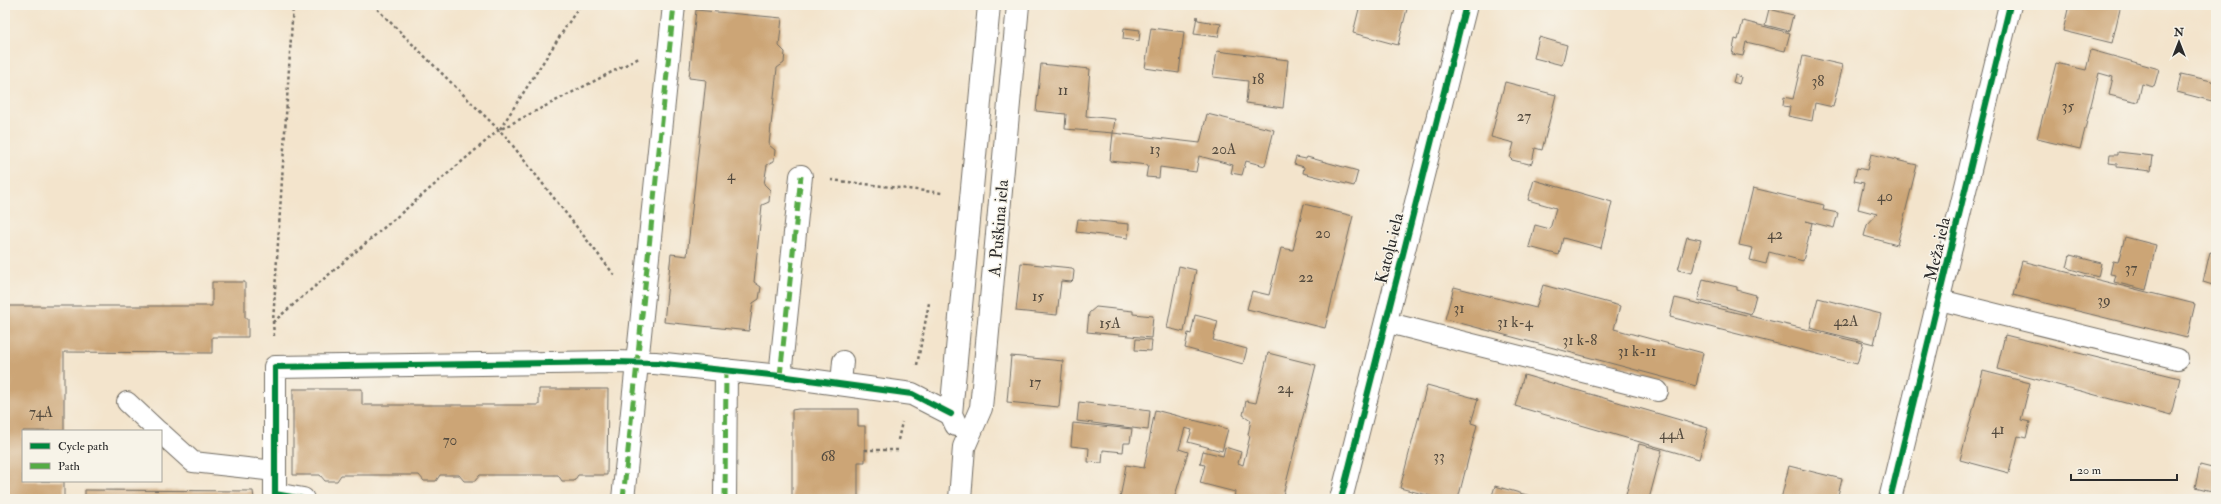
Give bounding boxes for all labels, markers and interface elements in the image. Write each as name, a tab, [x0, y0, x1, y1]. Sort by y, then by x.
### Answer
north arrow	[2159, 22, 2199, 62]
text: N	[2173, 26, 2185, 39]
house number: 18	[1252, 70, 1264, 89]
house number: 38	[1812, 72, 1824, 91]
house number: 11	[1058, 81, 1068, 100]
house number: 35	[2062, 97, 2075, 116]
house number: 27	[1517, 107, 1531, 126]
house number: 13	[1149, 140, 1161, 159]
house number: 20A	[1212, 140, 1237, 159]
house number: 4	[727, 166, 736, 185]
street label: A. Puškina iela	[984, 178, 1013, 278]
house number: 40	[1877, 187, 1893, 206]
street label: Katoļu iela	[1371, 210, 1409, 286]
street label: Meža iela	[1920, 214, 1955, 283]
house number: 20	[1315, 224, 1331, 243]
house number: 42	[1767, 225, 1783, 244]
house number: 37	[2125, 259, 2137, 278]
house number: 22	[1298, 268, 1314, 287]
house number: 15	[1032, 287, 1044, 306]
house number: 39	[2097, 291, 2111, 310]
house number: 31	[1453, 299, 1465, 318]
house number: 42A	[1833, 312, 1859, 331]
house number: 31 k-4	[1497, 313, 1534, 332]
house number: 15A	[1099, 314, 1121, 333]
house number: 31 k-8	[1563, 331, 1597, 350]
house number: 31 k-11	[1618, 342, 1656, 361]
house number: 17	[1029, 373, 1041, 392]
house number: 24	[1277, 379, 1294, 398]
house number: 74A	[29, 403, 54, 422]
house number: 41	[1991, 420, 2005, 439]
house number: 44A	[1659, 425, 1685, 444]
legend	[22, 430, 162, 482]
house number: 70	[443, 431, 457, 450]
text: Cycle path	[58, 439, 109, 454]
house number: 68	[821, 447, 835, 466]
house number: 33	[1433, 447, 1445, 466]
scale bar	[2071, 456, 2177, 482]
text: Path	[58, 459, 81, 474]
text: 20 m	[2077, 463, 2102, 478]

